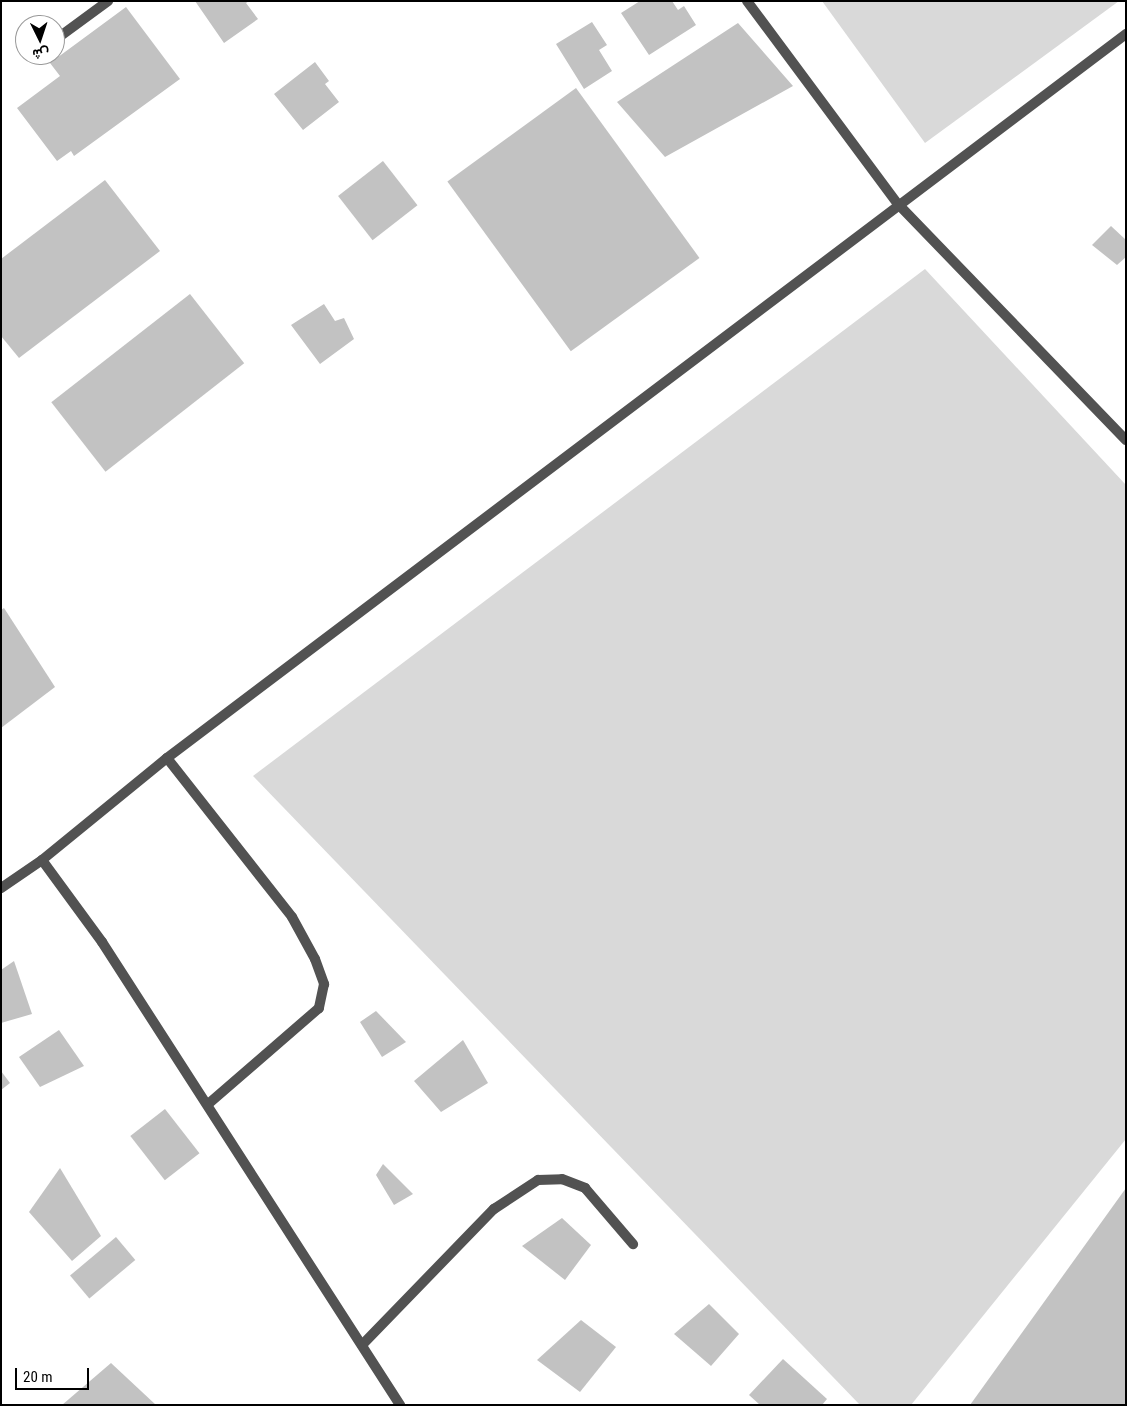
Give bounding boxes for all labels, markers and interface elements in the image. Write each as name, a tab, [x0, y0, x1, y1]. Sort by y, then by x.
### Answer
north arrow	[15, 15, 65, 65]
text: ش	[32, 45, 50, 63]
scale bar	[18, 1358, 91, 1390]
text: 20 m	[23, 1368, 53, 1386]

